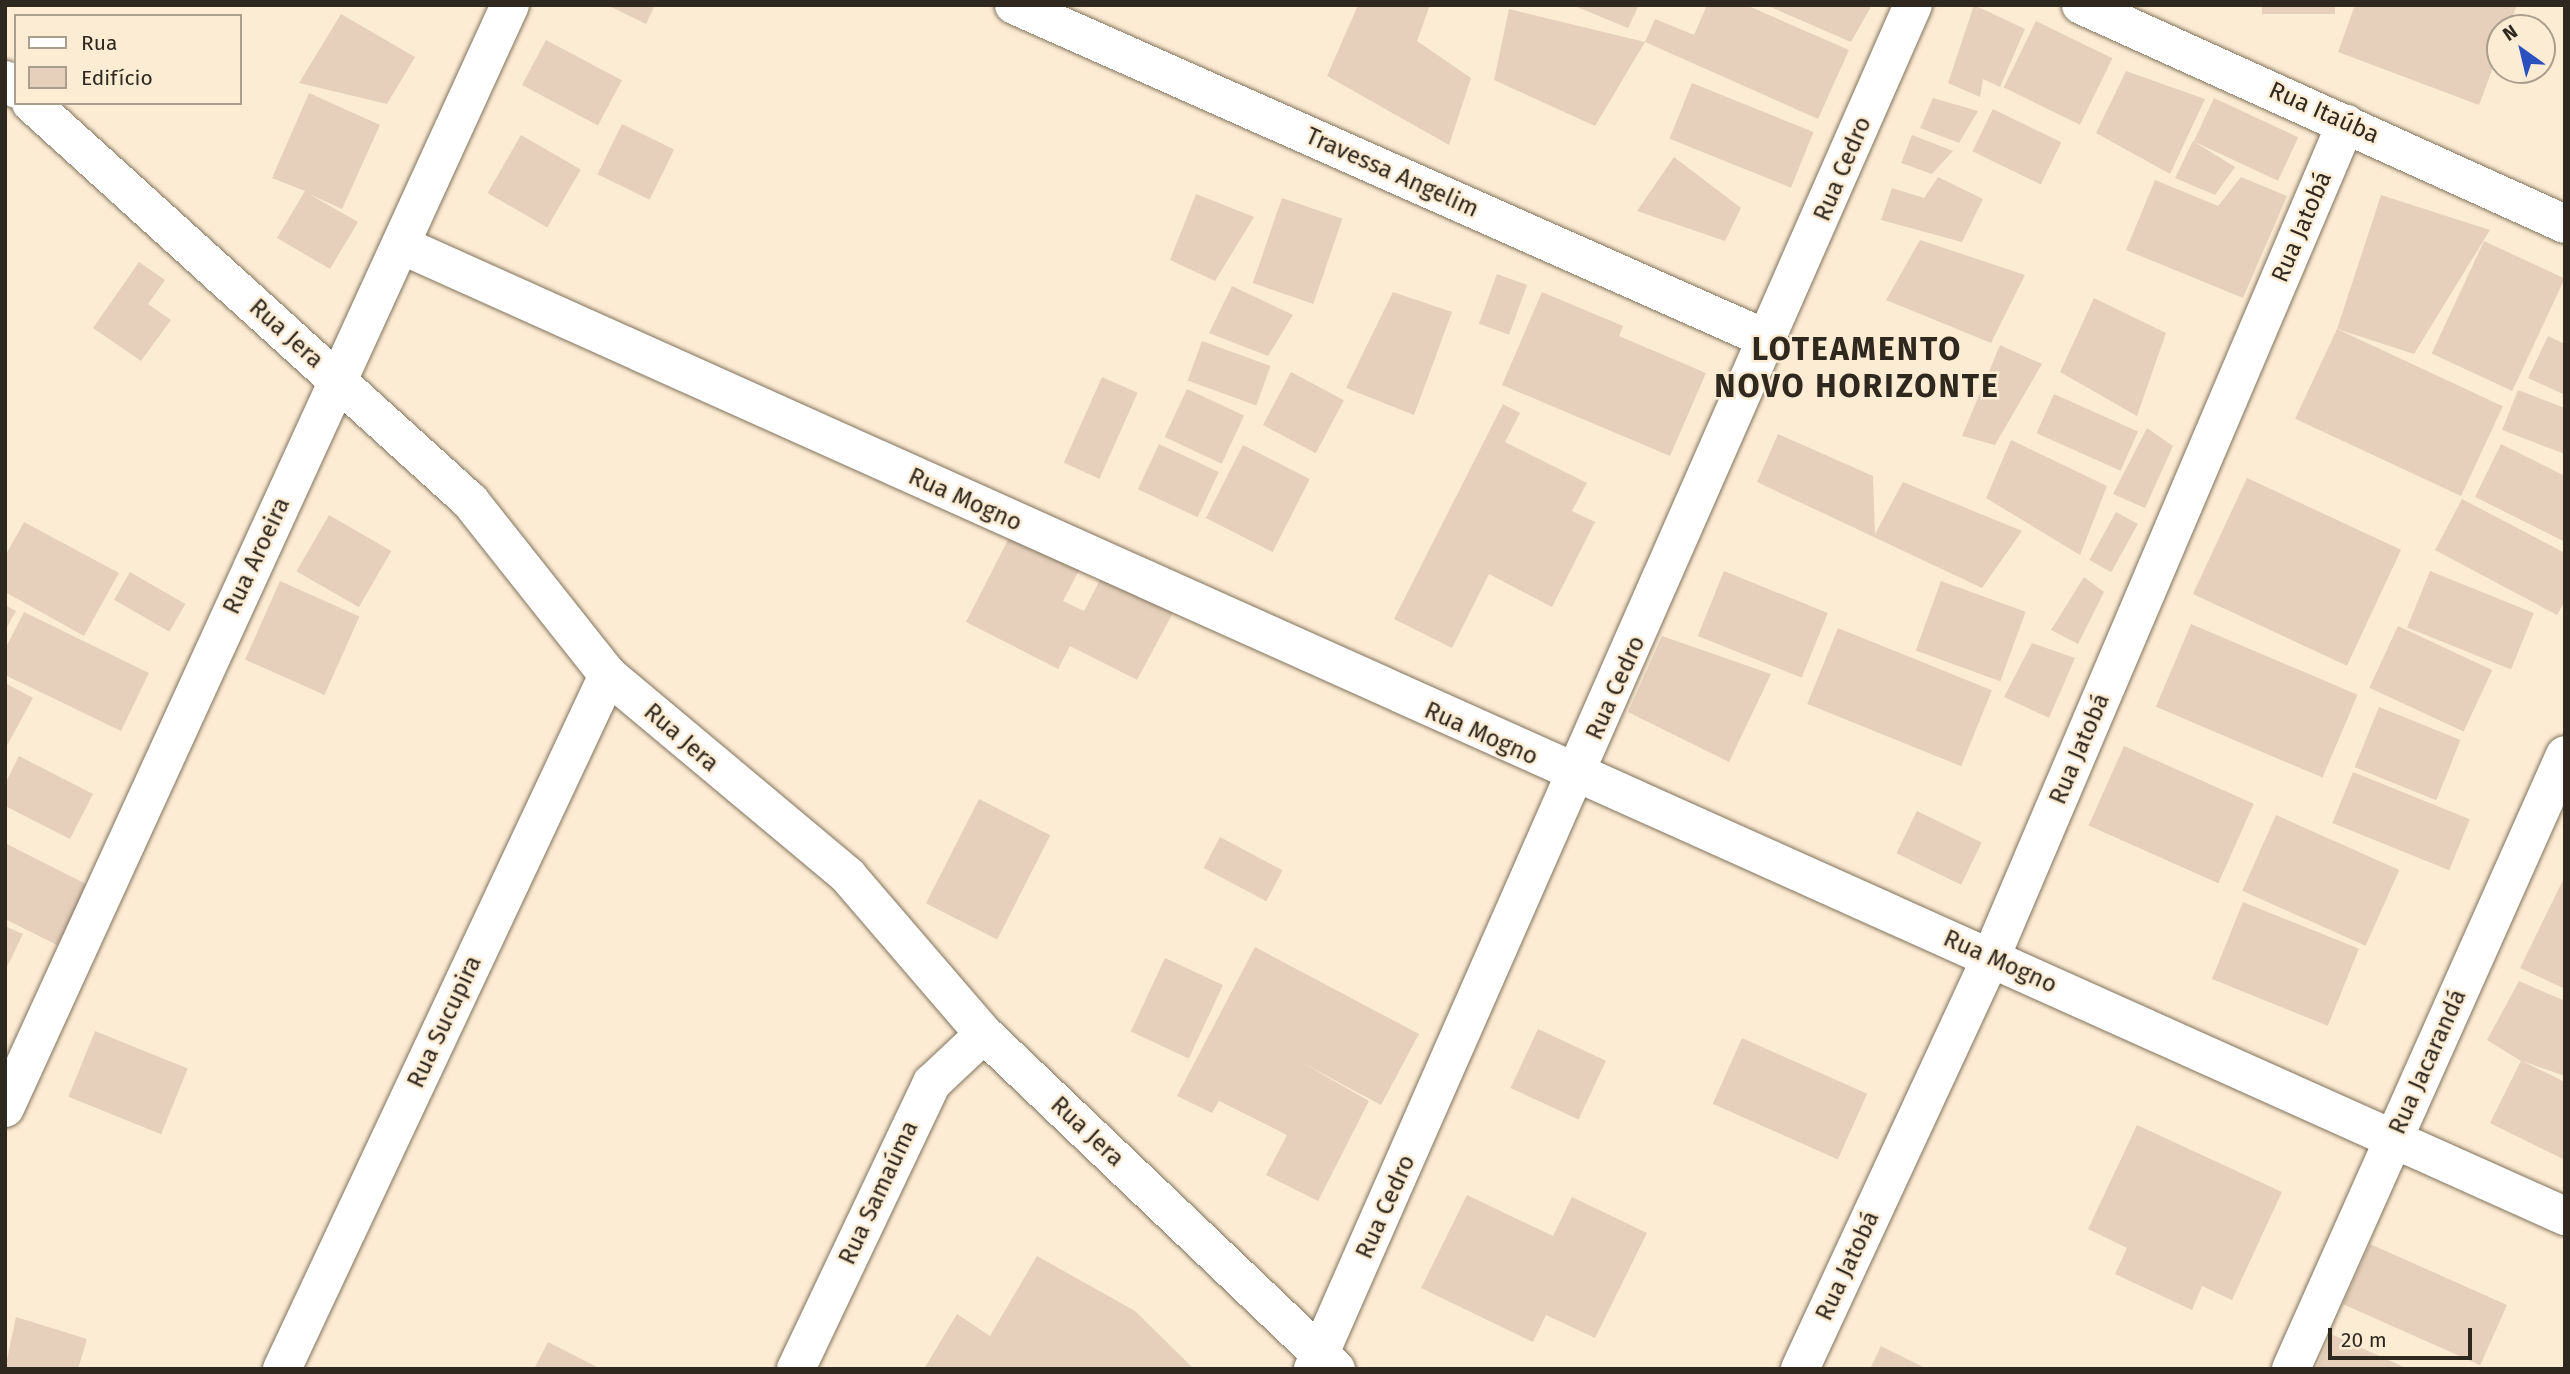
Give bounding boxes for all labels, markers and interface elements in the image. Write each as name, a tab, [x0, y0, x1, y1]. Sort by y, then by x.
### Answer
legend	[14, 14, 242, 105]
north arrow	[2486, 14, 2556, 84]
text: N	[2498, 20, 2522, 46]
text: Rua	[81, 30, 117, 56]
text: Edifício	[81, 65, 153, 91]
street label: Rua Itaúba	[2264, 76, 2384, 150]
street label: Rua Cedro	[1808, 112, 1878, 226]
street label: Travessa Angelim	[1301, 122, 1483, 224]
street label: Rua Jatobá	[2266, 167, 2338, 287]
street label: Rua Jera	[243, 293, 329, 375]
district label: LOTEAMENTO NOVO HORIZONTE	[1716, 331, 1998, 406]
street label: Rua Mogno	[904, 462, 1026, 538]
street label: Rua Aroeira	[217, 493, 297, 619]
street label: Rua Cedro	[1580, 632, 1652, 744]
street label: Rua Jatobá	[2044, 689, 2116, 809]
street label: Rua Mogno	[1420, 696, 1542, 772]
street label: Rua Jera	[638, 698, 724, 778]
street label: Rua Mogno	[1939, 924, 2061, 1000]
street label: Rua Sucupira	[402, 951, 488, 1093]
street label: Rua Jacarandá	[2383, 985, 2473, 1139]
street label: Rua Jera	[1044, 1091, 1130, 1173]
street label: Rua Samaúma	[833, 1117, 925, 1269]
street label: Rua Cedro	[1350, 1151, 1422, 1263]
street label: Rua Jatobá	[1810, 1207, 1886, 1325]
scale bar	[2332, 1314, 2476, 1358]
text: 20 m	[2341, 1327, 2387, 1353]

